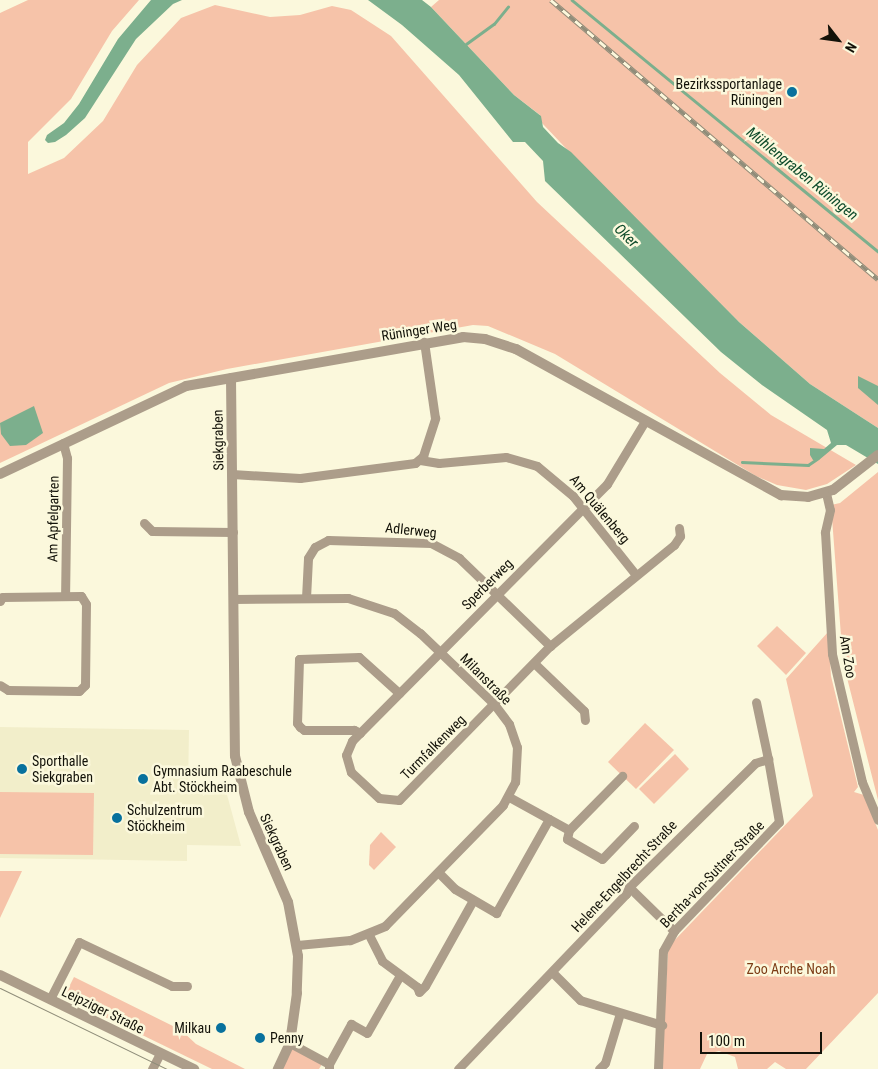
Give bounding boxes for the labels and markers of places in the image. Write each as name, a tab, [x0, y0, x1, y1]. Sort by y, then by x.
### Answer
place label: Bezirkssportanlage Rüningen	[676, 76, 782, 108]
marker: Bezirkssportanlage Rüningen	[786, 86, 798, 98]
place label: Sporthalle Siekgraben	[32, 753, 93, 786]
marker: Sporthalle Siekgraben	[16, 763, 28, 775]
place label: Gymnasium Raabeschule Abt. Stöckheim	[153, 763, 292, 796]
marker: Gymnasium Raabeschule Abt. Stöckheim	[137, 773, 149, 785]
place label: Schulzentrum Stöckheim	[127, 802, 203, 834]
marker: Schulzentrum Stöckheim	[111, 812, 123, 824]
place label: Milkau	[174, 1020, 211, 1036]
marker: Milkau	[215, 1022, 227, 1034]
place label: Penny	[270, 1030, 304, 1046]
marker: Penny	[254, 1032, 266, 1044]

